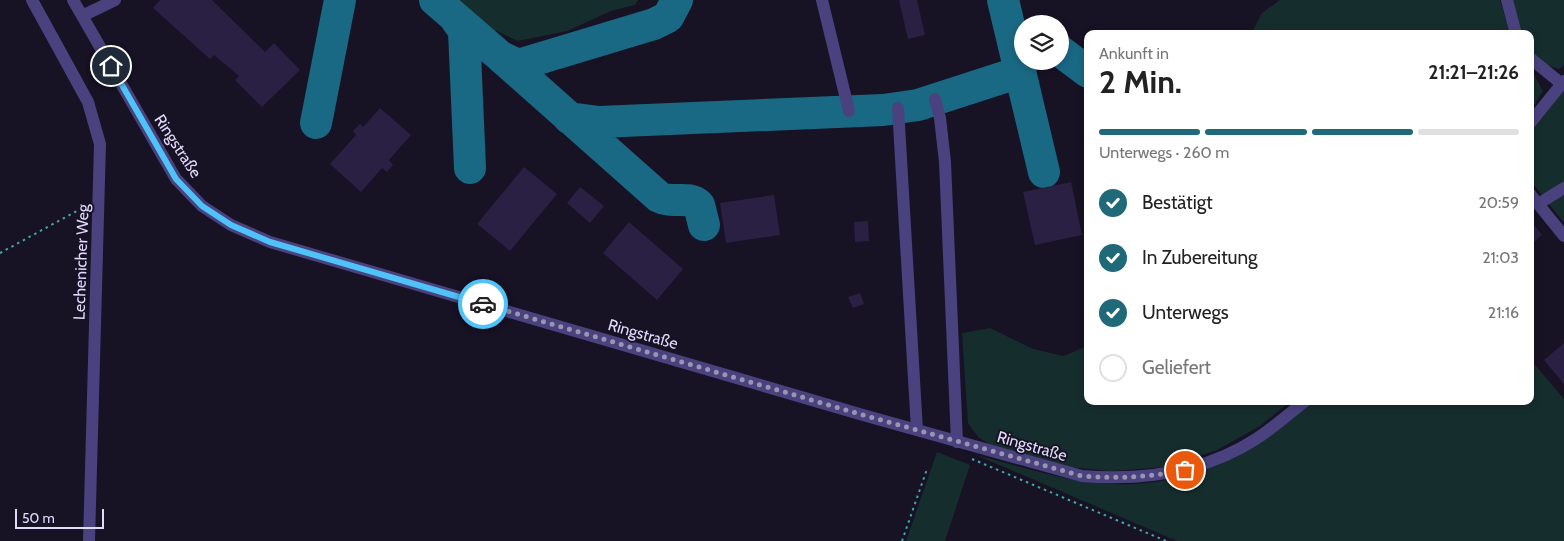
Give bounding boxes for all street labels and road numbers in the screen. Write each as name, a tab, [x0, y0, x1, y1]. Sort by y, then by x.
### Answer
street label: Ringstraße	[150, 111, 206, 181]
street label: Lechenicher Weg	[69, 203, 93, 320]
street label: Ringstraße	[606, 315, 680, 353]
street label: Ringstraße	[995, 427, 1069, 465]

